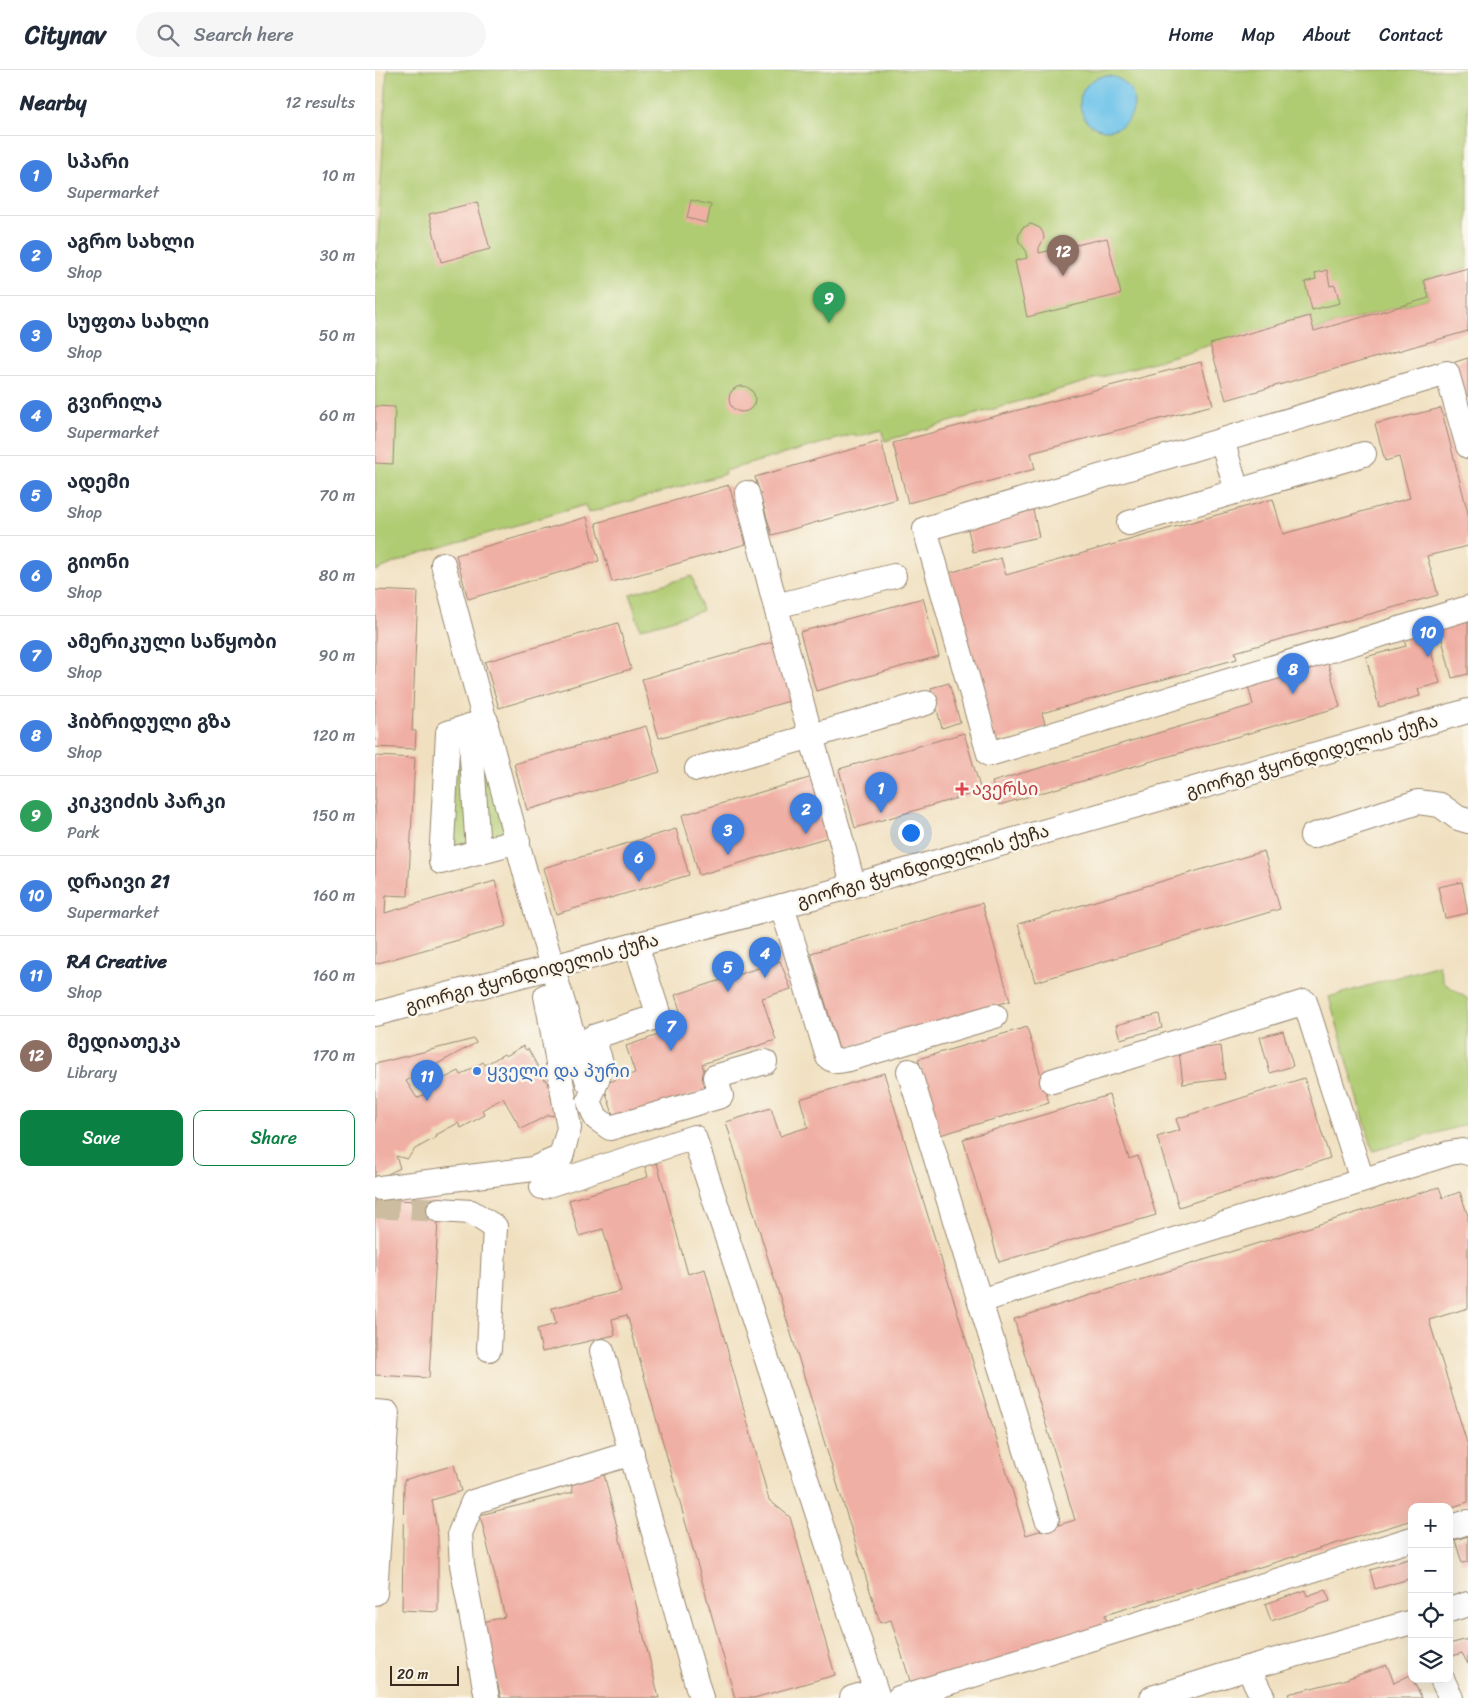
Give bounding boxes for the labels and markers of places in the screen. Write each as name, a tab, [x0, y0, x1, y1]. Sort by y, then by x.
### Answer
pin: 12	[1047, 235, 1079, 276]
pin: 9	[813, 282, 845, 323]
pin: 10	[1412, 616, 1444, 657]
pin: 8	[1277, 653, 1309, 694]
pin: 1	[865, 772, 897, 813]
place label: ავერსი	[972, 773, 1038, 805]
marker: ავერსი	[956, 783, 968, 795]
pin: 2	[790, 793, 822, 834]
pin: 3	[712, 814, 744, 855]
pin: 6	[623, 841, 655, 882]
pin: 4	[749, 937, 781, 978]
pin: 5	[712, 951, 744, 992]
pin: 7	[655, 1010, 687, 1051]
place label: ყველი და პური	[487, 1055, 630, 1087]
pin: 11	[411, 1060, 443, 1101]
marker: ყველი და პური	[471, 1065, 483, 1077]

